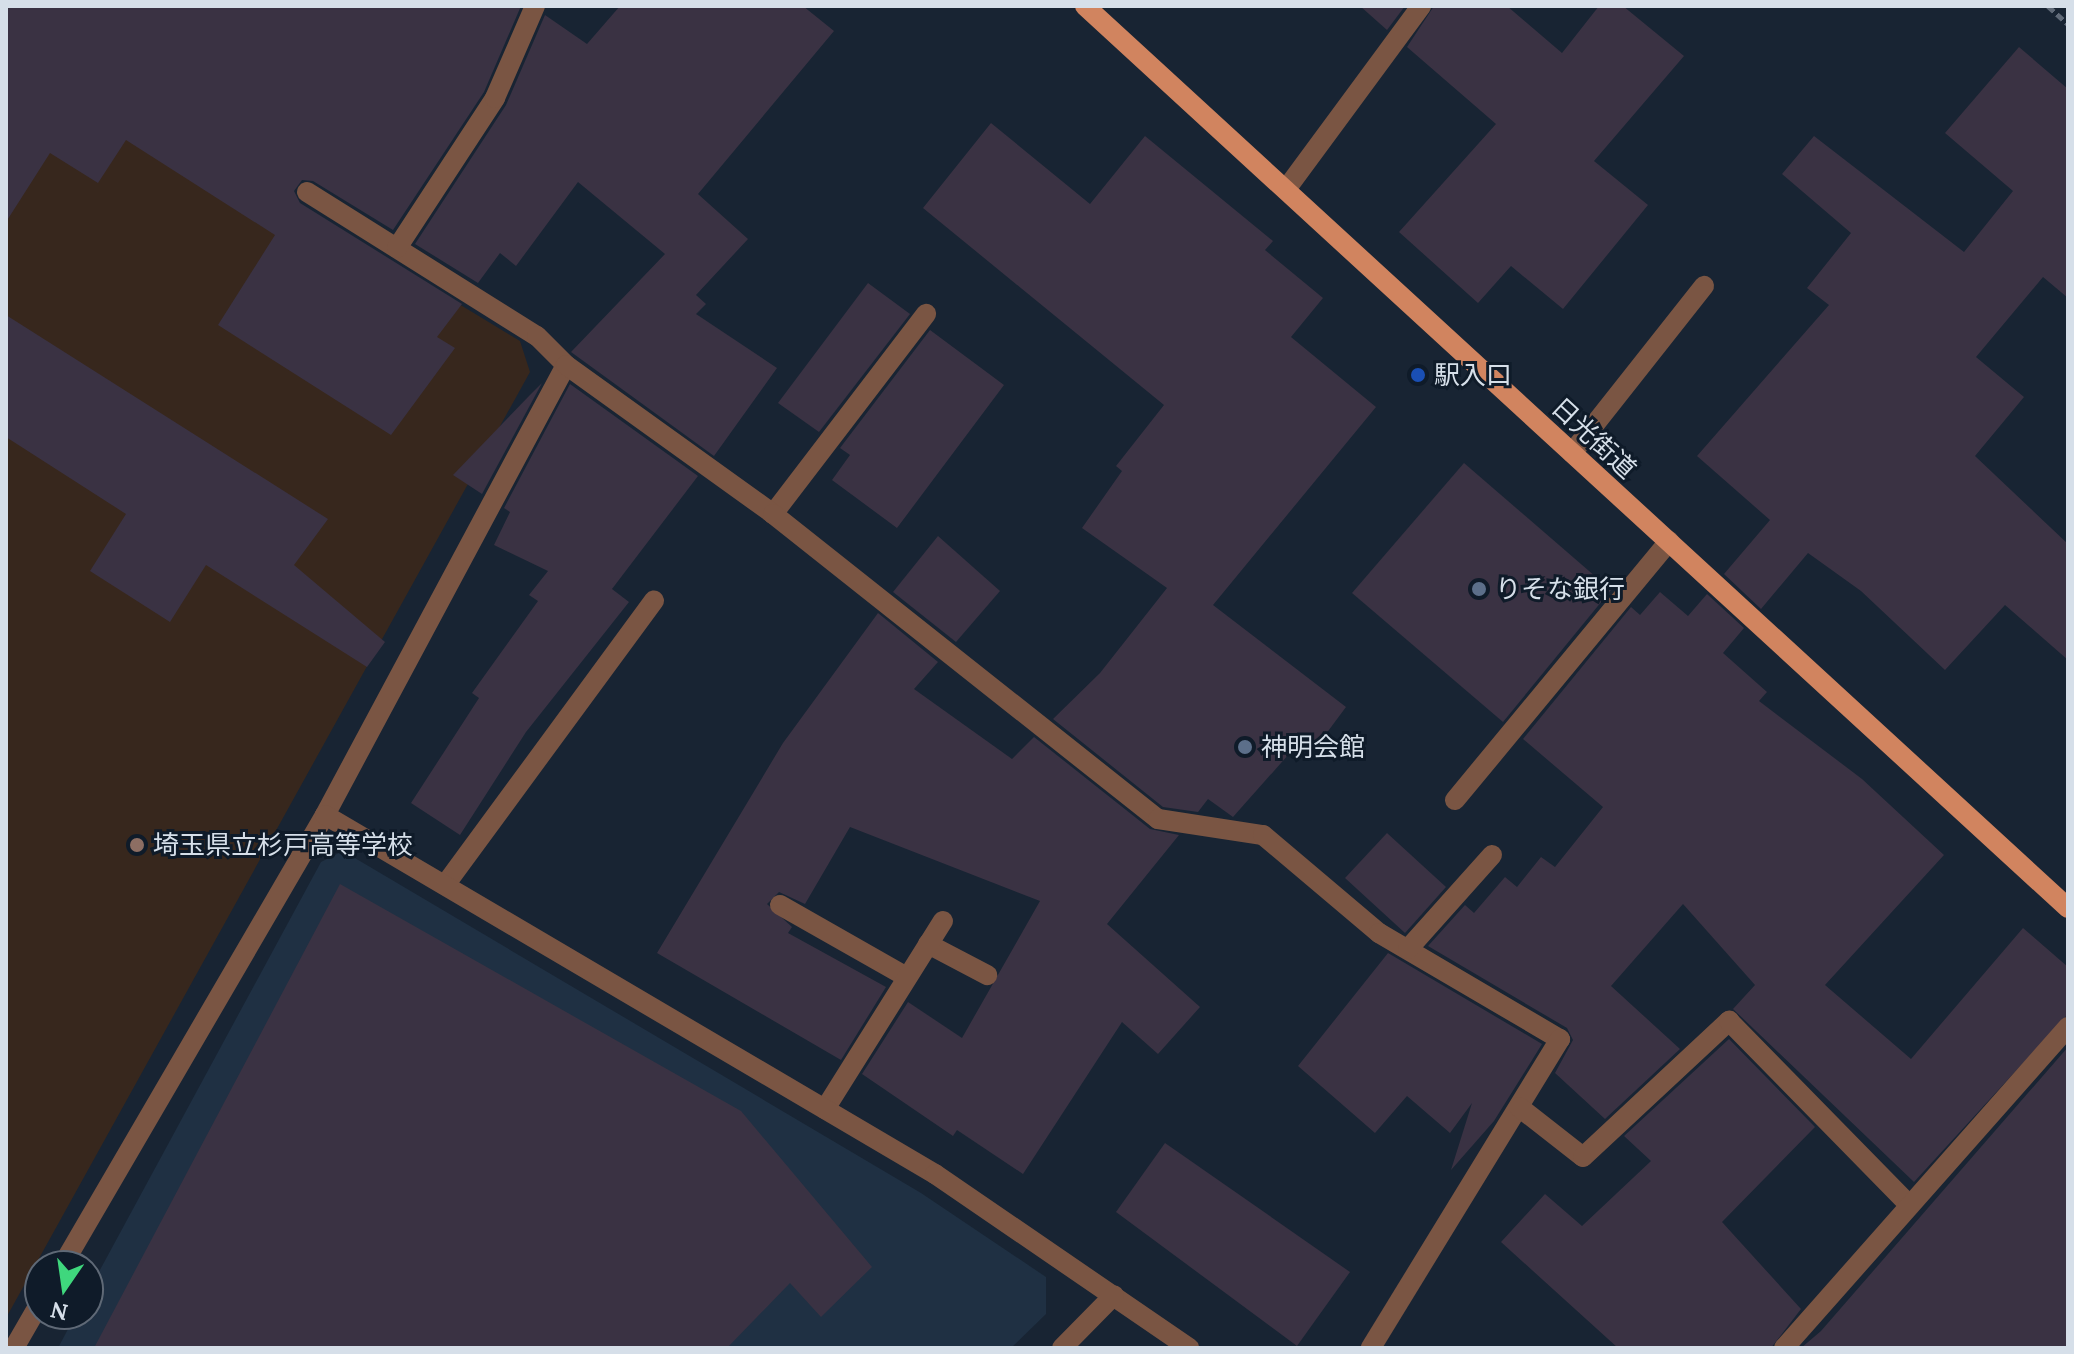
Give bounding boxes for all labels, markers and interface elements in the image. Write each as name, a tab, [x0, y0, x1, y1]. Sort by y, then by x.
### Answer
place label: 駅入口	[1434, 359, 1512, 391]
marker: 駅入口	[1409, 366, 1427, 384]
street label: 日光街道	[1545, 391, 1643, 485]
place label: りそな銀行	[1495, 573, 1625, 605]
marker: りそな銀行	[1470, 580, 1488, 598]
place label: 神明会館	[1261, 731, 1365, 763]
marker: 神明会館	[1236, 738, 1254, 756]
place label: 埼玉県立杉戸高等学校	[153, 829, 413, 861]
marker: 埼玉県立杉戸高等学校	[128, 836, 146, 854]
north arrow	[24, 1250, 104, 1330]
text: N	[48, 1296, 70, 1327]

